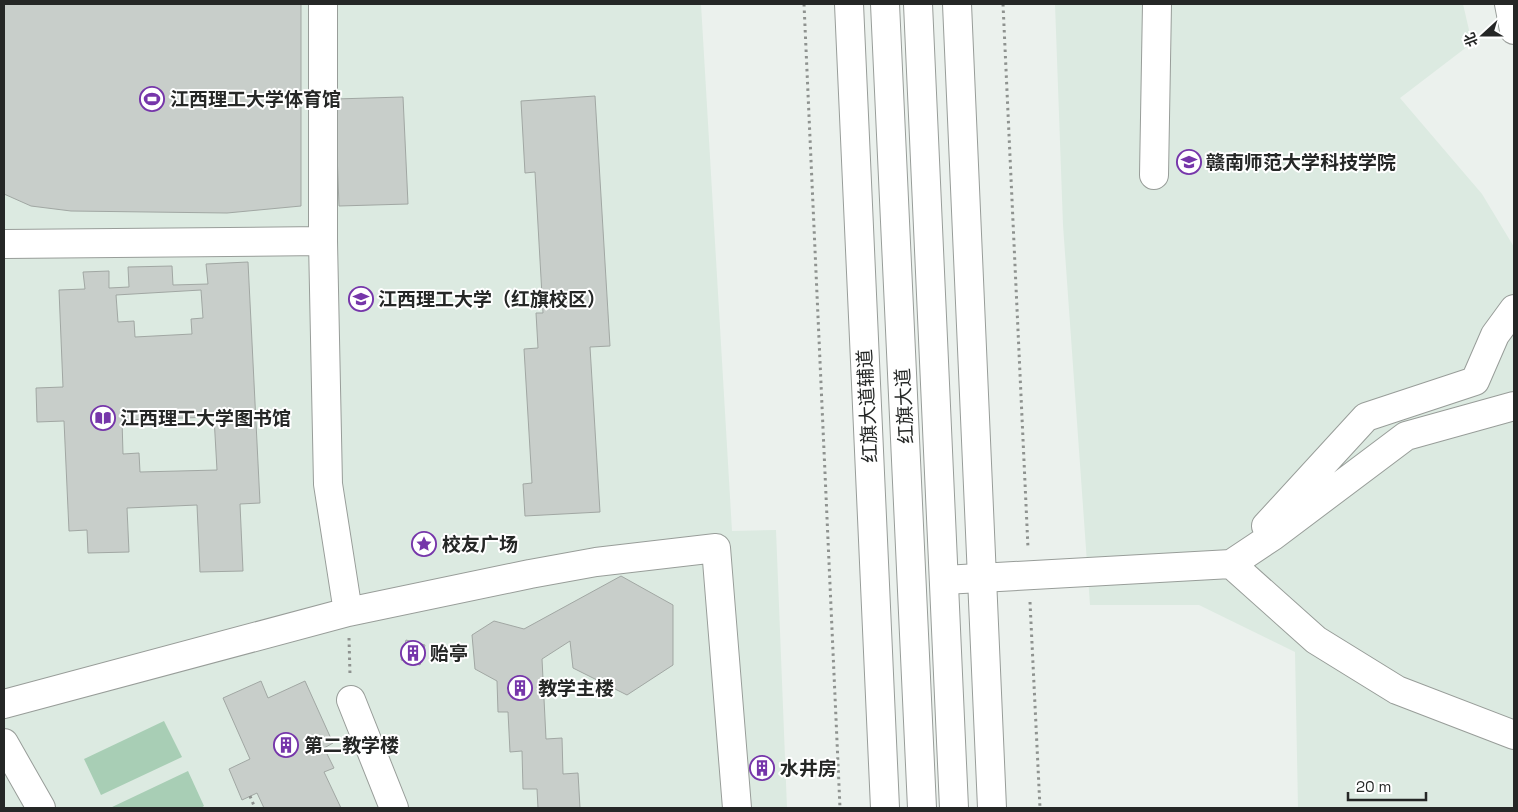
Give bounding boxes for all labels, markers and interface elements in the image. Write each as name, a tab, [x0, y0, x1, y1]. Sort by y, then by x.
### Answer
north arrow	[1458, 10, 1508, 60]
text: 北	[1460, 30, 1482, 49]
sports icon: 江西理工大学体育馆	[139, 86, 165, 112]
place label: 江西理工大学体育馆	[170, 87, 341, 112]
school or university icon: 赣南师范大学科技学院	[1176, 149, 1202, 175]
place label: 赣南师范大学科技学院	[1206, 150, 1396, 175]
school or university icon: 江西理工大学（红旗校区）	[348, 286, 374, 312]
place label: 江西理工大学（红旗校区）	[378, 287, 606, 312]
street label: 红旗大道辅道	[852, 348, 883, 464]
street label: 红旗大道	[890, 367, 919, 445]
library icon: 江西理工大学图书馆	[90, 405, 116, 431]
place label: 江西理工大学图书馆	[120, 406, 291, 431]
place icon: 校友广场	[411, 531, 437, 557]
place label: 校友广场	[442, 532, 518, 557]
building icon: 贻亭	[400, 640, 426, 666]
place label: 贻亭	[430, 641, 468, 666]
building icon: 教学主楼	[507, 675, 533, 701]
place label: 教学主楼	[538, 676, 614, 701]
building icon: 第二教学楼	[273, 732, 299, 758]
place label: 第二教学楼	[304, 733, 399, 758]
building icon: 水井房	[749, 755, 775, 781]
place label: 水井房	[780, 756, 837, 781]
scale bar	[1348, 770, 1426, 802]
text: 20 m	[1356, 777, 1391, 796]

